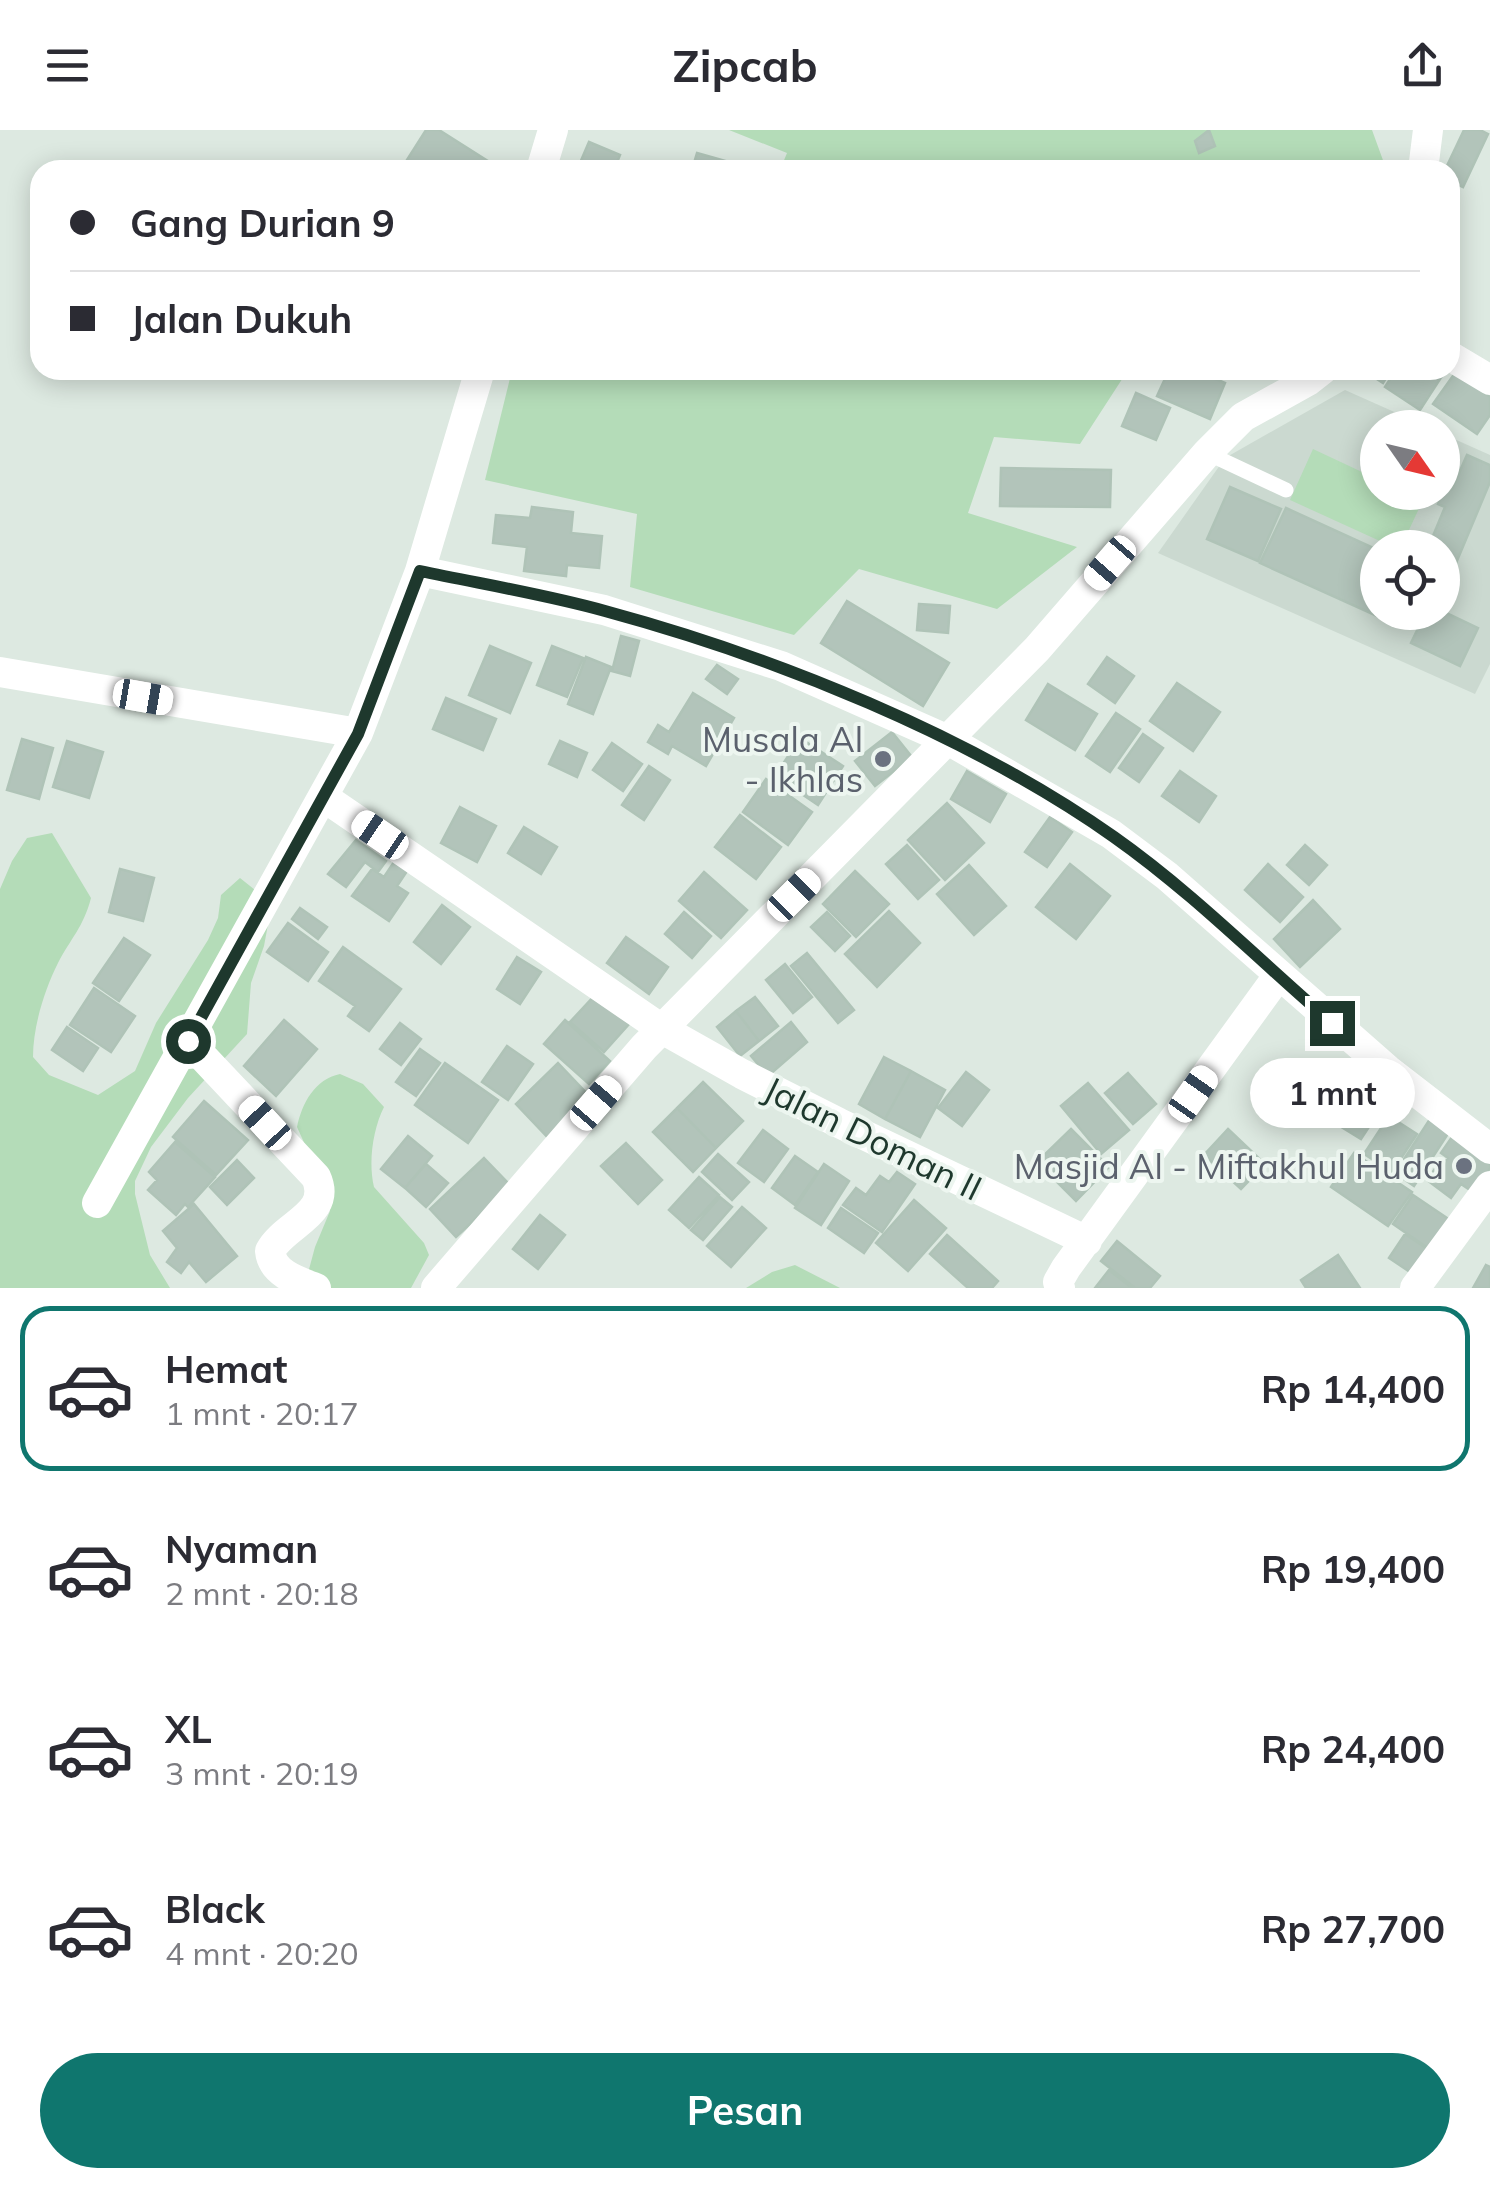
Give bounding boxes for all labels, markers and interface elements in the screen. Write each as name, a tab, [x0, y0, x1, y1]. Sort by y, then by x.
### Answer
text: Zipcab	[672, 37, 818, 93]
icon: menu	[40, 38, 95, 93]
icon: share	[1395, 38, 1450, 93]
text: Gang Durian 9	[130, 199, 395, 247]
text: Jalan Dukuh	[130, 295, 352, 343]
north arrow	[1360, 410, 1460, 510]
map controls	[1360, 410, 1460, 630]
button: locate	[1360, 530, 1460, 630]
car	[1079, 531, 1141, 595]
car	[111, 677, 175, 717]
place label: Musala Al - Ikhlas	[702, 717, 863, 801]
marker: Musala Al - Ikhlas	[872, 748, 894, 770]
car	[347, 806, 413, 864]
car	[762, 863, 826, 927]
route end	[1310, 1001, 1355, 1046]
route start	[166, 1019, 211, 1064]
callout: 1 mnt	[1250, 1058, 1414, 1128]
car	[1164, 1061, 1222, 1127]
street label: Jalan Doman II	[757, 1066, 989, 1210]
car	[565, 1071, 627, 1135]
text: 1 mnt	[1288, 1073, 1377, 1113]
car	[234, 1091, 296, 1155]
place label: Masjid Al - Miftakhul Huda	[1014, 1144, 1444, 1188]
marker: Masjid Al - Miftakhul Huda	[1453, 1155, 1475, 1177]
icon: car	[45, 1344, 135, 1434]
text: Hemat	[165, 1345, 287, 1393]
text: Rp 14,400	[1261, 1365, 1445, 1413]
text: 1 mnt · 20:17	[165, 1393, 359, 1433]
icon: car	[45, 1524, 135, 1614]
text: Nyaman	[165, 1525, 318, 1573]
text: Rp 19,400	[1261, 1545, 1445, 1593]
text: 2 mnt · 20:18	[165, 1573, 359, 1613]
icon: car	[45, 1704, 135, 1794]
text: XL	[165, 1705, 212, 1753]
text: Rp 24,400	[1261, 1725, 1445, 1773]
text: 3 mnt · 20:19	[165, 1753, 359, 1793]
icon: car	[45, 1884, 135, 1974]
text: Black	[165, 1885, 265, 1933]
text: Rp 27,700	[1261, 1905, 1445, 1953]
text: 4 mnt · 20:20	[165, 1933, 359, 1973]
button: Pesan	[40, 2053, 1450, 2168]

